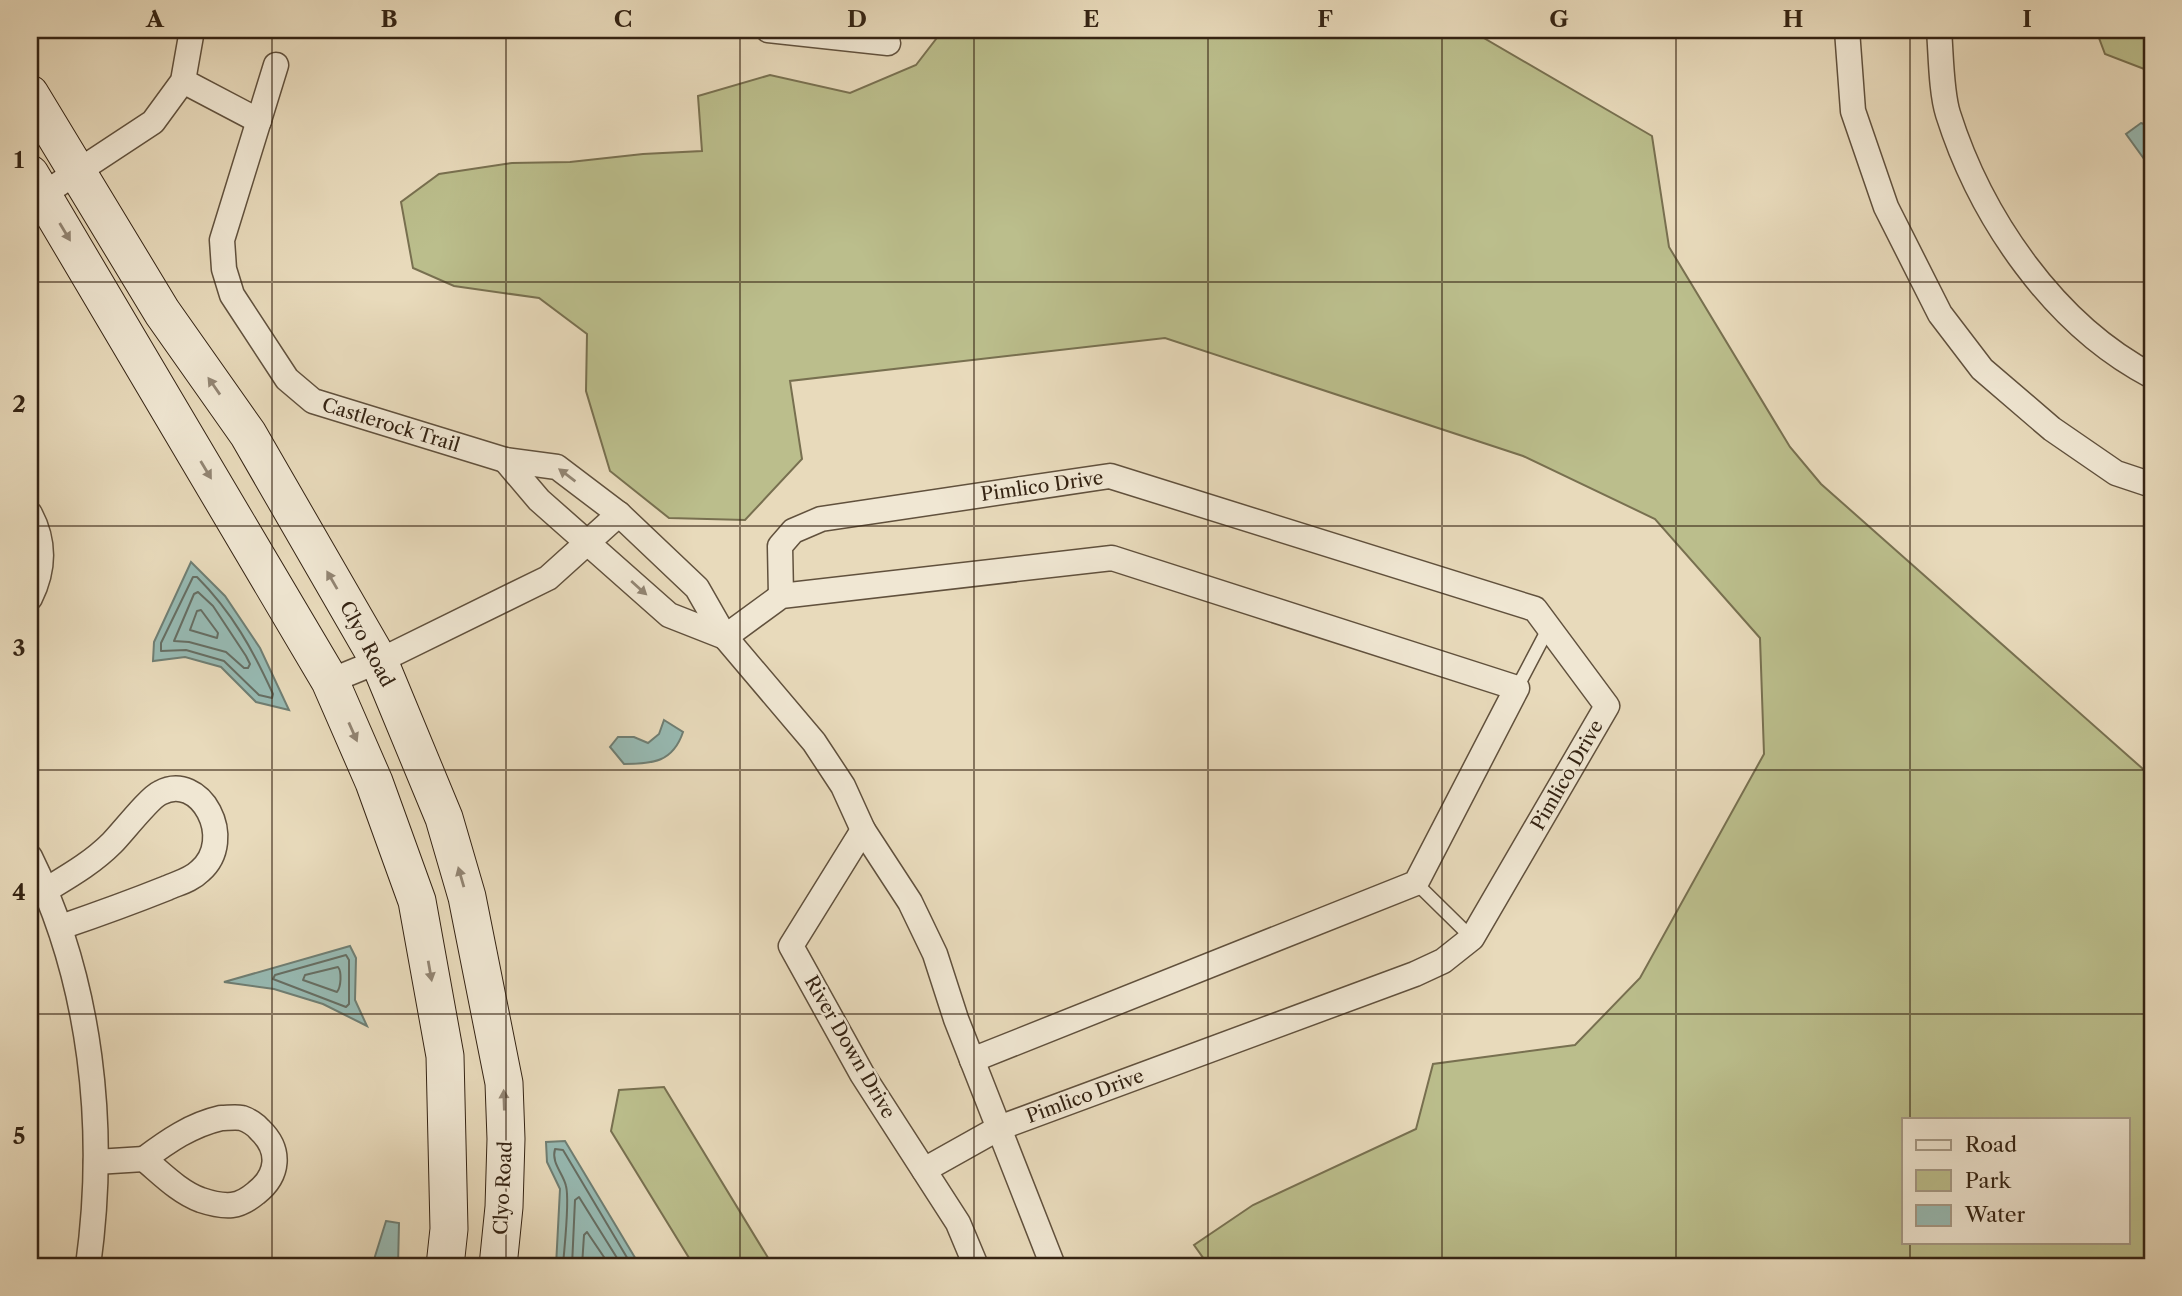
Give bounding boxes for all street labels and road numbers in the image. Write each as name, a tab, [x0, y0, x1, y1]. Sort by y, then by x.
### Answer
street label: Castlerock Trail	[319, 393, 463, 457]
street label: Pimlico Drive	[979, 466, 1105, 506]
street label: Clyo Road	[335, 597, 399, 691]
street label: Pimlico Drive	[1526, 716, 1608, 834]
street label: River Down Drive	[800, 971, 900, 1123]
street label: Pimlico Drive	[1023, 1064, 1147, 1128]
street label: Clyo Road	[489, 1140, 517, 1235]

